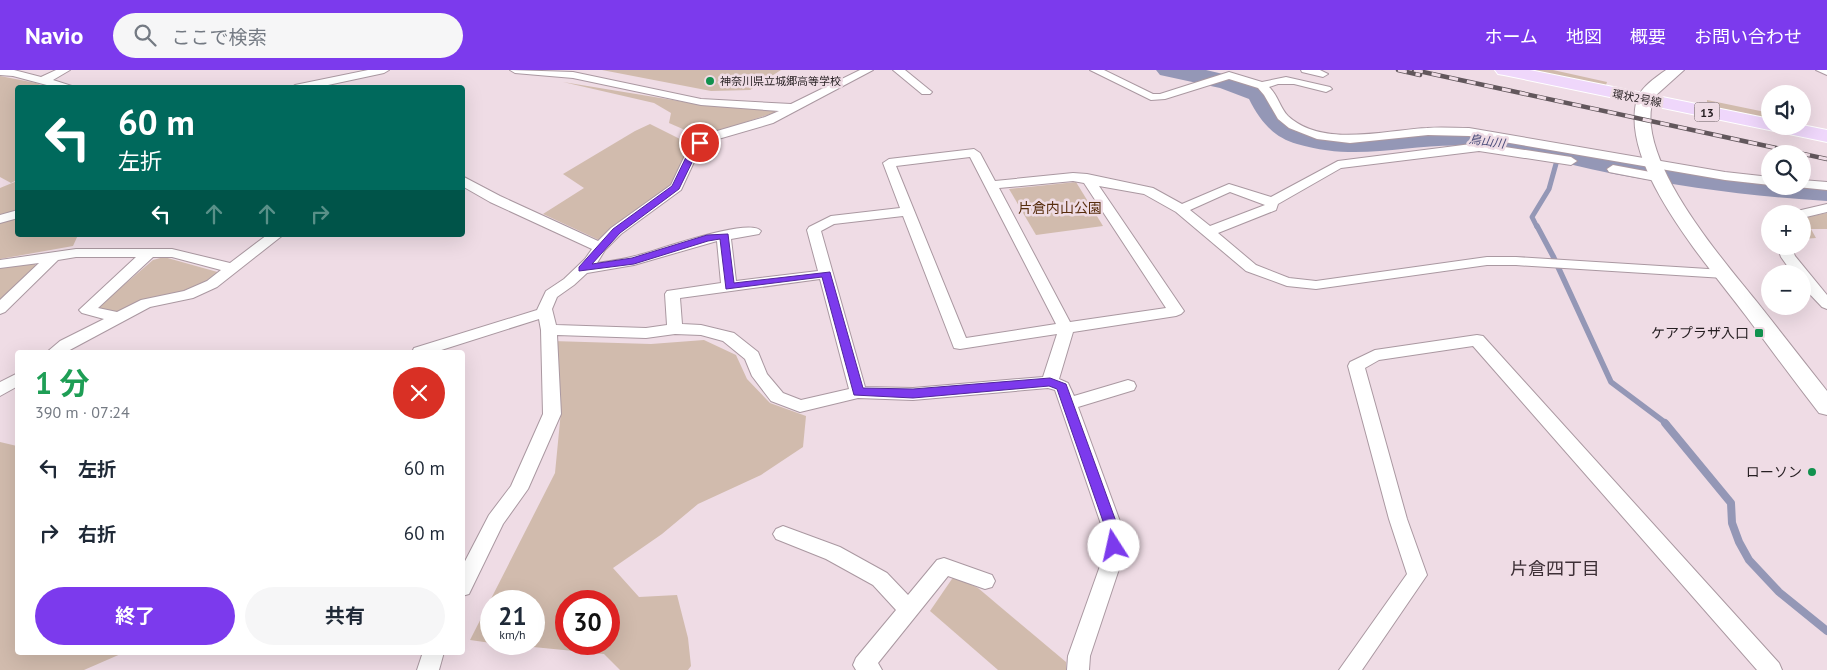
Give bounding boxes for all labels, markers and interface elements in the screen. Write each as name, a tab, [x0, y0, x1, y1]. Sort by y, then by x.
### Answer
search box	[113, 13, 463, 58]
text: Navio	[25, 20, 83, 51]
icon: search	[131, 21, 159, 49]
text: ここで検索	[171, 25, 266, 49]
text: ホーム	[1485, 25, 1538, 48]
text: 地図	[1566, 25, 1602, 48]
text: 概要	[1630, 25, 1666, 48]
text: お問い合わせ	[1694, 25, 1802, 48]
place label: 神奈川県立城郷高等学校	[720, 74, 841, 88]
marker: 神奈川県立城郷高等学校	[704, 75, 716, 87]
map controls	[1761, 85, 1811, 315]
button: sound	[1761, 85, 1811, 135]
street label: 環状2号線	[1611, 86, 1663, 110]
text: 60 m	[118, 99, 195, 145]
road number: 13	[1694, 102, 1720, 122]
icon: left	[35, 105, 100, 170]
pin	[679, 122, 721, 164]
icon: arrive	[686, 129, 714, 157]
water label: 鳥山川	[1468, 131, 1508, 151]
button: search	[1761, 145, 1811, 195]
text: 左折	[118, 147, 162, 175]
park label: 片倉内山公園	[1018, 199, 1102, 217]
icon: left	[147, 200, 175, 228]
icon: ahead	[200, 200, 228, 228]
icon: ahead	[253, 200, 281, 228]
icon: right	[306, 200, 334, 228]
button: +	[1761, 205, 1811, 255]
button: −	[1761, 265, 1811, 315]
place label: ケアプラザ入口	[1651, 324, 1749, 342]
marker: ケアプラザ入口	[1753, 327, 1765, 339]
text: 1 分	[35, 363, 90, 402]
button: close	[393, 367, 445, 419]
text: 390 m · 07:24	[35, 402, 130, 422]
icon: left	[35, 454, 63, 482]
text: 60 m	[404, 456, 445, 480]
text: 左折	[78, 457, 116, 481]
place label: ローソン	[1746, 463, 1802, 481]
marker: ローソン	[1806, 466, 1818, 478]
icon: right	[35, 519, 63, 547]
position arrow	[1087, 519, 1139, 571]
text: 60 m	[404, 521, 445, 545]
text: 右折	[78, 522, 116, 546]
district label: 片倉四丁目	[1510, 557, 1600, 580]
button: 終了	[35, 587, 235, 645]
button: 共有	[245, 587, 445, 645]
speed limit sign: 30	[555, 590, 620, 655]
text: 21	[498, 600, 527, 632]
text: km/h	[499, 627, 526, 642]

